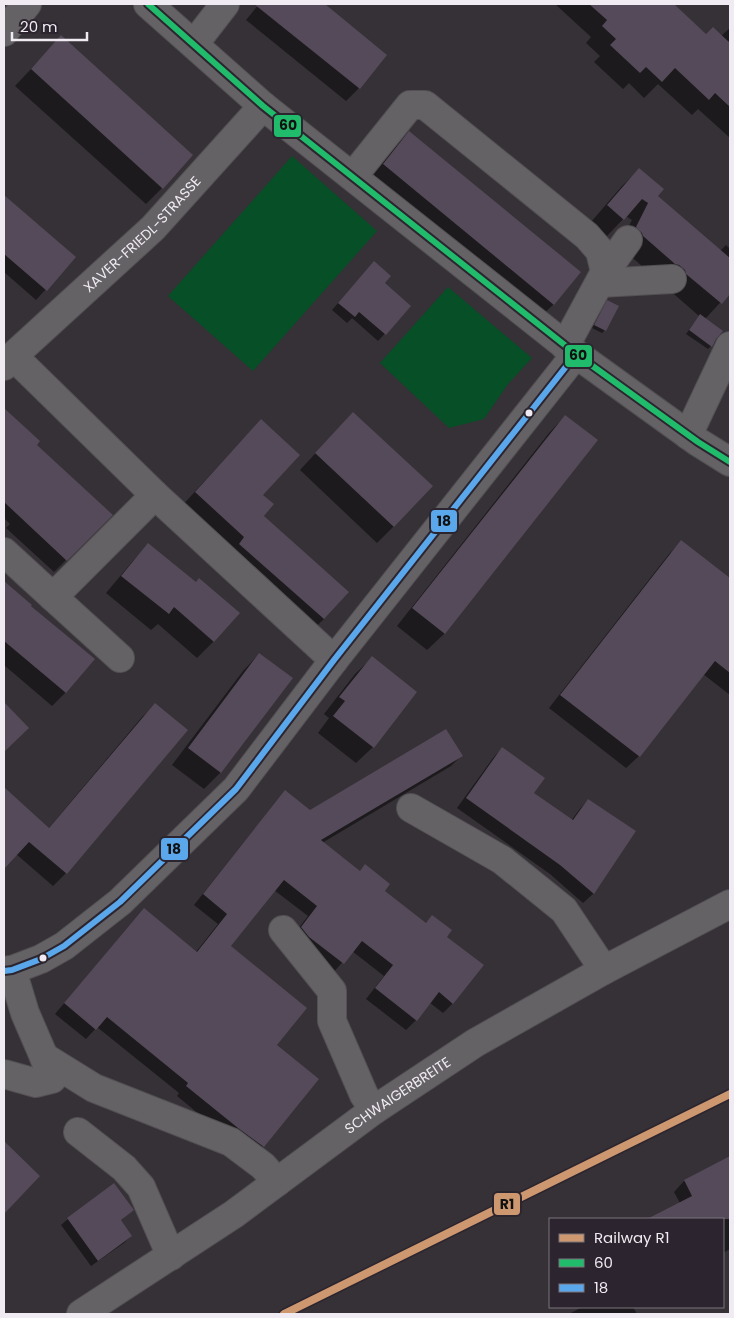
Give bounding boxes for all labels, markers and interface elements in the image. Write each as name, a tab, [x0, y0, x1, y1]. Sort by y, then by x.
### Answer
scale bar	[12, 10, 88, 42]
text: 20 m	[20, 16, 58, 37]
line badge: 60	[273, 114, 302, 138]
text: 60	[279, 115, 297, 135]
street label: XAVER-FRIEDL-STRASSE	[79, 172, 205, 297]
line badge: 60	[564, 344, 593, 368]
text: 60	[569, 345, 587, 365]
unlabelled marker	[524, 408, 534, 418]
line badge: 18	[430, 509, 458, 533]
text: 18	[437, 511, 451, 531]
line badge: 18	[160, 837, 189, 861]
text: 18	[167, 839, 181, 859]
unlabelled marker	[38, 953, 48, 963]
street label: SCHWAIGERBREITE	[340, 1052, 455, 1139]
line badge: R1	[493, 1192, 521, 1216]
text: R1	[500, 1194, 514, 1214]
legend	[549, 1218, 724, 1308]
text: Railway R1	[594, 1227, 669, 1248]
text: 60	[594, 1252, 613, 1273]
text: 18	[594, 1277, 608, 1298]

